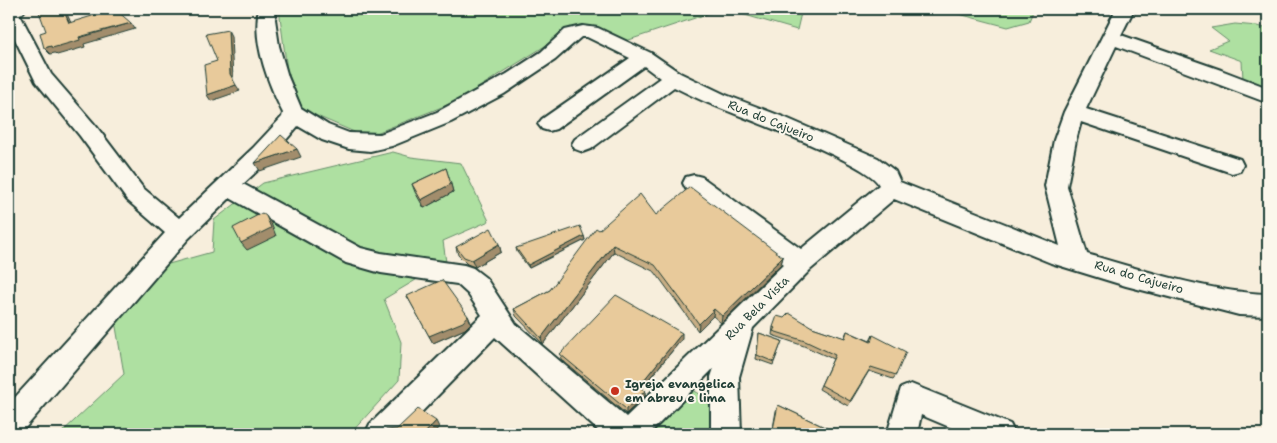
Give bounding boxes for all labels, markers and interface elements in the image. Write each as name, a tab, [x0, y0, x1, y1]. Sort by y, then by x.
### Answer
street label: Rua do Cajueiro	[725, 96, 817, 146]
street label: Rua do Cajueiro	[1093, 257, 1185, 297]
street label: Rua Bela Vista	[721, 272, 793, 344]
place label: Igreja evangelica em abreu e lima	[625, 376, 736, 406]
marker: Igreja evangelica em abreu e lima	[609, 385, 621, 397]

